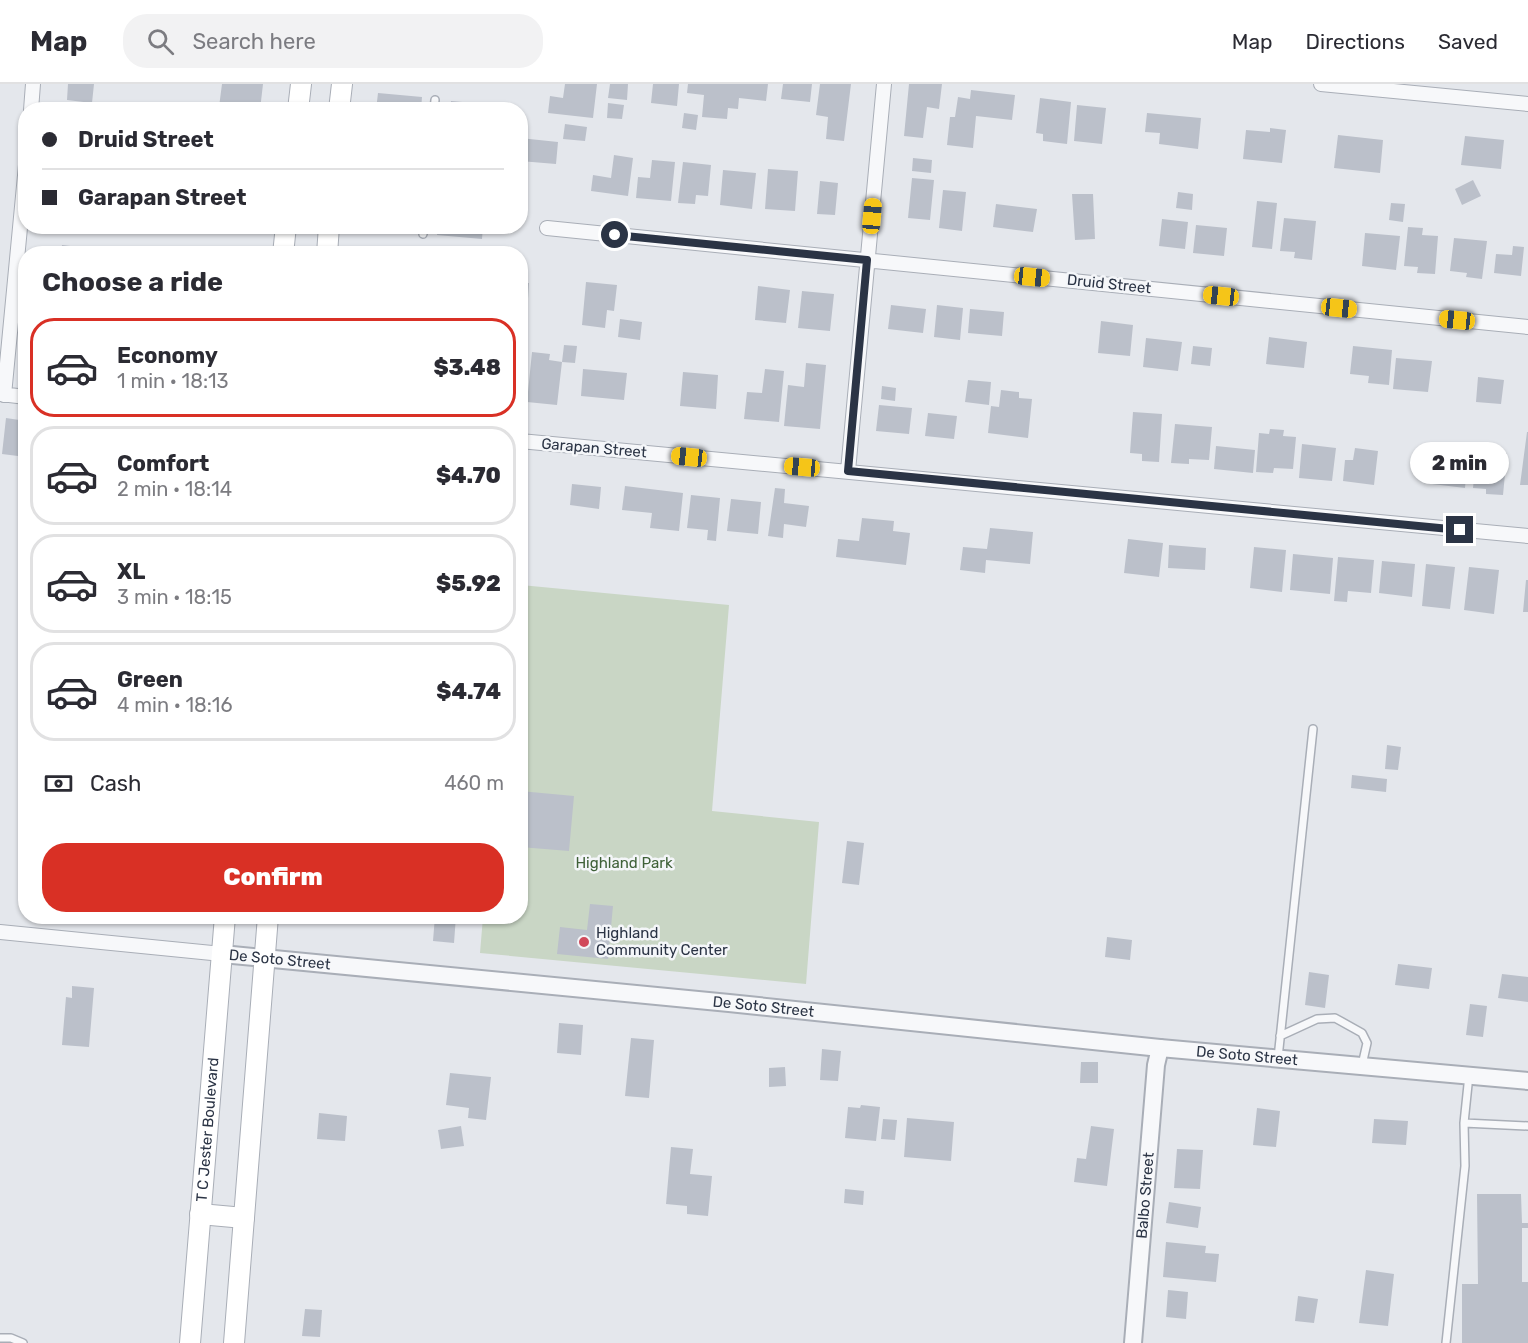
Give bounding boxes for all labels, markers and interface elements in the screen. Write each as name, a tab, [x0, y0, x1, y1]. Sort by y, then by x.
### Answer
search box	[123, 14, 543, 68]
text: Map	[30, 25, 87, 58]
icon: search	[144, 25, 177, 58]
text: Search here	[192, 28, 316, 55]
text: Map	[1232, 29, 1273, 54]
text: Directions	[1306, 29, 1405, 54]
text: Saved	[1438, 29, 1498, 54]
text: Druid Street	[78, 126, 214, 153]
text: Garapan Street	[78, 184, 246, 211]
car	[861, 197, 883, 235]
route start	[601, 221, 628, 248]
text: Choose a ride	[42, 266, 223, 298]
car	[1013, 266, 1051, 288]
street label: Druid Street	[1066, 271, 1152, 297]
car	[1202, 285, 1240, 307]
car	[1320, 297, 1358, 319]
car	[1438, 309, 1476, 331]
icon: car	[45, 341, 99, 395]
text: Economy	[117, 342, 218, 369]
text: $3.48	[433, 354, 501, 381]
text: 1 min · 18:13	[117, 369, 229, 393]
street label: Garapan Street	[541, 434, 648, 462]
callout: 2 min	[1410, 443, 1510, 485]
car	[670, 446, 708, 468]
icon: car	[45, 449, 99, 503]
text: Comfort	[117, 450, 209, 477]
text: 2 min	[1432, 451, 1487, 475]
car	[783, 456, 821, 478]
text: $4.70	[436, 462, 501, 489]
text: 2 min · 18:14	[117, 477, 232, 501]
route end	[1446, 516, 1473, 543]
icon: car	[45, 557, 99, 611]
text: XL	[117, 558, 145, 585]
text: $5.92	[436, 570, 501, 597]
text: 3 min · 18:15	[117, 585, 232, 609]
icon: car	[45, 665, 99, 719]
text: Green	[117, 666, 183, 693]
text: $4.74	[436, 678, 501, 705]
text: 4 min · 18:16	[117, 693, 232, 717]
icon: cash	[42, 767, 75, 800]
text: Cash	[90, 770, 141, 797]
text: 460 m	[444, 771, 504, 795]
button: Confirm	[42, 843, 504, 912]
park label: Highland Park	[575, 854, 673, 872]
place label: Highland Community Center	[596, 924, 728, 959]
marker: Highland Community Center	[577, 935, 591, 949]
street label: De Soto Street	[228, 946, 331, 973]
street label: De Soto Street	[712, 992, 815, 1021]
street label: De Soto Street	[1195, 1042, 1299, 1069]
street label: T C Jester Boulevard	[193, 1057, 222, 1203]
street label: Balbo Street	[1133, 1151, 1158, 1239]

